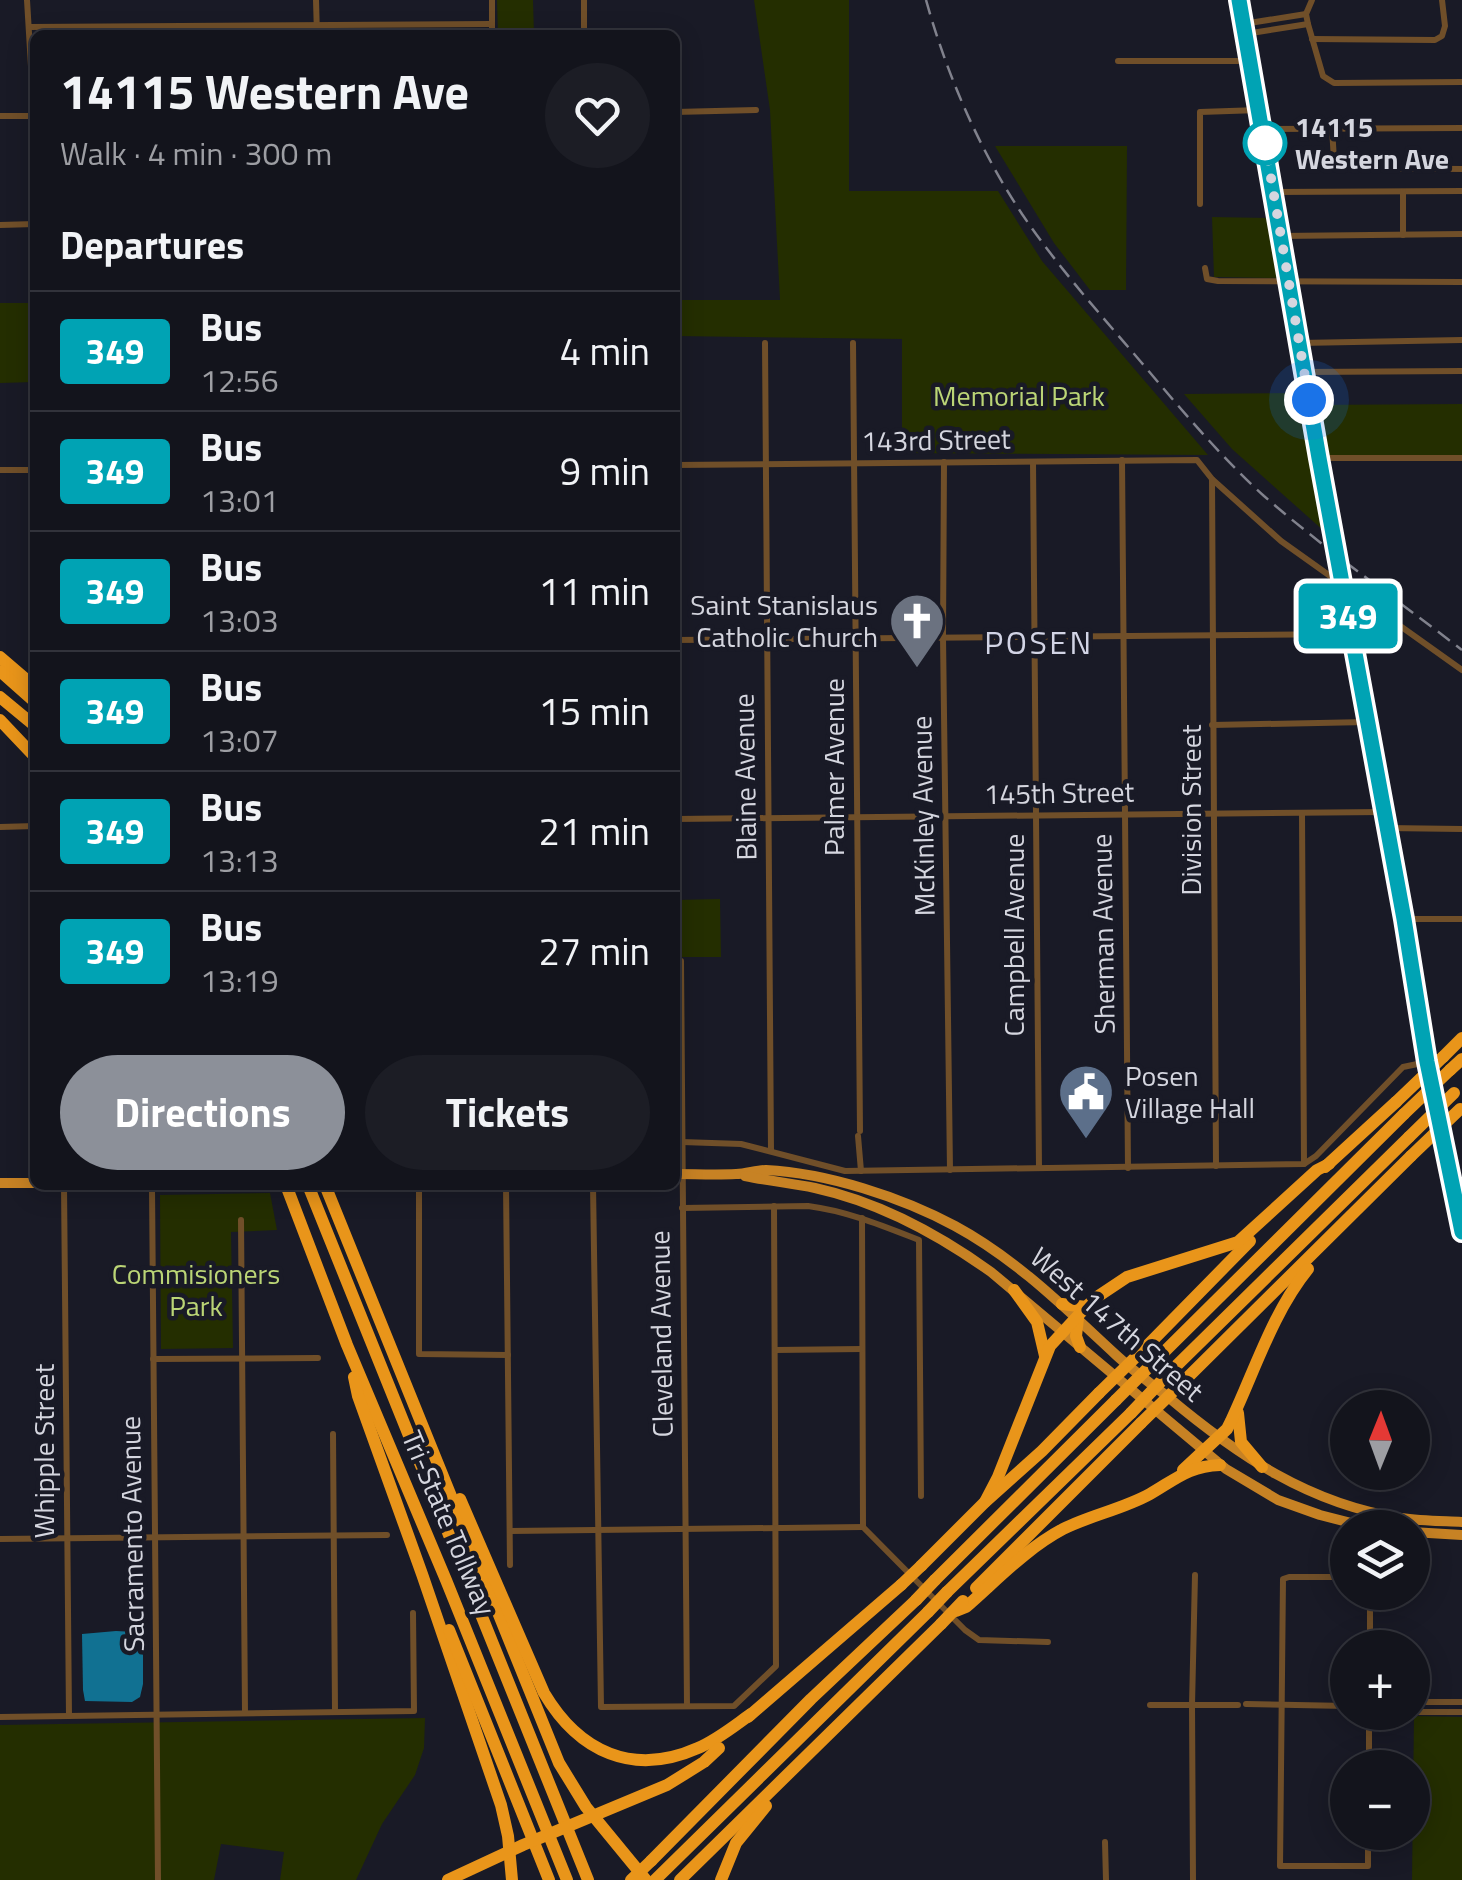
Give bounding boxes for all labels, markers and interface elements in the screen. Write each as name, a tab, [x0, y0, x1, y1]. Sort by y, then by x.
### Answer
text: 14115 Western Ave	[60, 55, 469, 128]
button: heart	[545, 63, 650, 168]
place label: 14115 Western Ave	[1295, 105, 1449, 180]
marker: 14115 Western Ave	[1244, 122, 1286, 164]
text: Walk · 4 min · 300 m	[60, 129, 332, 177]
text: Departures	[60, 216, 244, 274]
text: Bus	[200, 298, 262, 356]
text: 4 min	[560, 322, 650, 380]
text: 349	[86, 324, 144, 378]
text: 12:56	[200, 356, 279, 404]
park label: Memorial Park	[933, 374, 1105, 417]
your location	[1284, 375, 1334, 425]
street label: 143rd Street	[861, 417, 1011, 462]
text: Bus	[200, 418, 262, 476]
text: 9 min	[560, 442, 650, 500]
text: 349	[86, 444, 144, 498]
text: 13:01	[200, 476, 279, 524]
text: Bus	[200, 538, 262, 596]
text: 11 min	[539, 562, 650, 620]
text: 349	[86, 564, 144, 618]
place label: Saint Stanislaus Catholic Church	[690, 583, 878, 658]
line badge: 349	[1290, 584, 1406, 648]
text: 349	[1319, 589, 1377, 643]
church icon: Saint Stanislaus Catholic Church	[887, 591, 947, 670]
text: 13:03	[200, 596, 279, 644]
district label: POSEN	[984, 618, 1094, 666]
text: Bus	[200, 658, 262, 716]
street label: Palmer Avenue	[812, 678, 855, 856]
text: 15 min	[539, 682, 650, 740]
text: 349	[86, 684, 144, 738]
street label: Blaine Avenue	[722, 693, 767, 861]
street label: McKinley Avenue	[899, 715, 946, 917]
text: 13:07	[200, 716, 279, 764]
street label: Division Street	[1169, 724, 1212, 896]
street label: 145th Street	[984, 770, 1135, 815]
text: Bus	[200, 778, 262, 836]
text: 21 min	[539, 802, 650, 860]
text: 349	[86, 804, 144, 858]
street label: Campbell Avenue	[992, 834, 1035, 1036]
street label: Sherman Avenue	[1079, 834, 1126, 1035]
text: 13:13	[200, 836, 279, 884]
text: Bus	[200, 898, 262, 956]
text: 27 min	[539, 922, 650, 980]
text: 349	[86, 924, 144, 978]
text: 13:19	[200, 956, 279, 1004]
place label: Posen Village Hall	[1125, 1054, 1255, 1129]
button: Directions	[60, 1055, 345, 1170]
button: Tickets	[365, 1055, 650, 1170]
public building icon: Posen Village Hall	[1056, 1062, 1116, 1141]
street label: Cleveland Avenue	[637, 1230, 684, 1438]
street label: West 147th Street	[1021, 1236, 1214, 1411]
park label: Commisioners Park	[112, 1252, 280, 1327]
street label: Whipple Street	[22, 1364, 65, 1538]
north arrow	[1330, 1390, 1430, 1490]
map controls	[1330, 1390, 1430, 1850]
street label: Sacramento Avenue	[108, 1416, 155, 1652]
street label: Tri-State Tollway	[391, 1424, 508, 1622]
button: layers	[1330, 1510, 1430, 1610]
button: +	[1330, 1630, 1430, 1730]
button: −	[1330, 1750, 1430, 1850]

